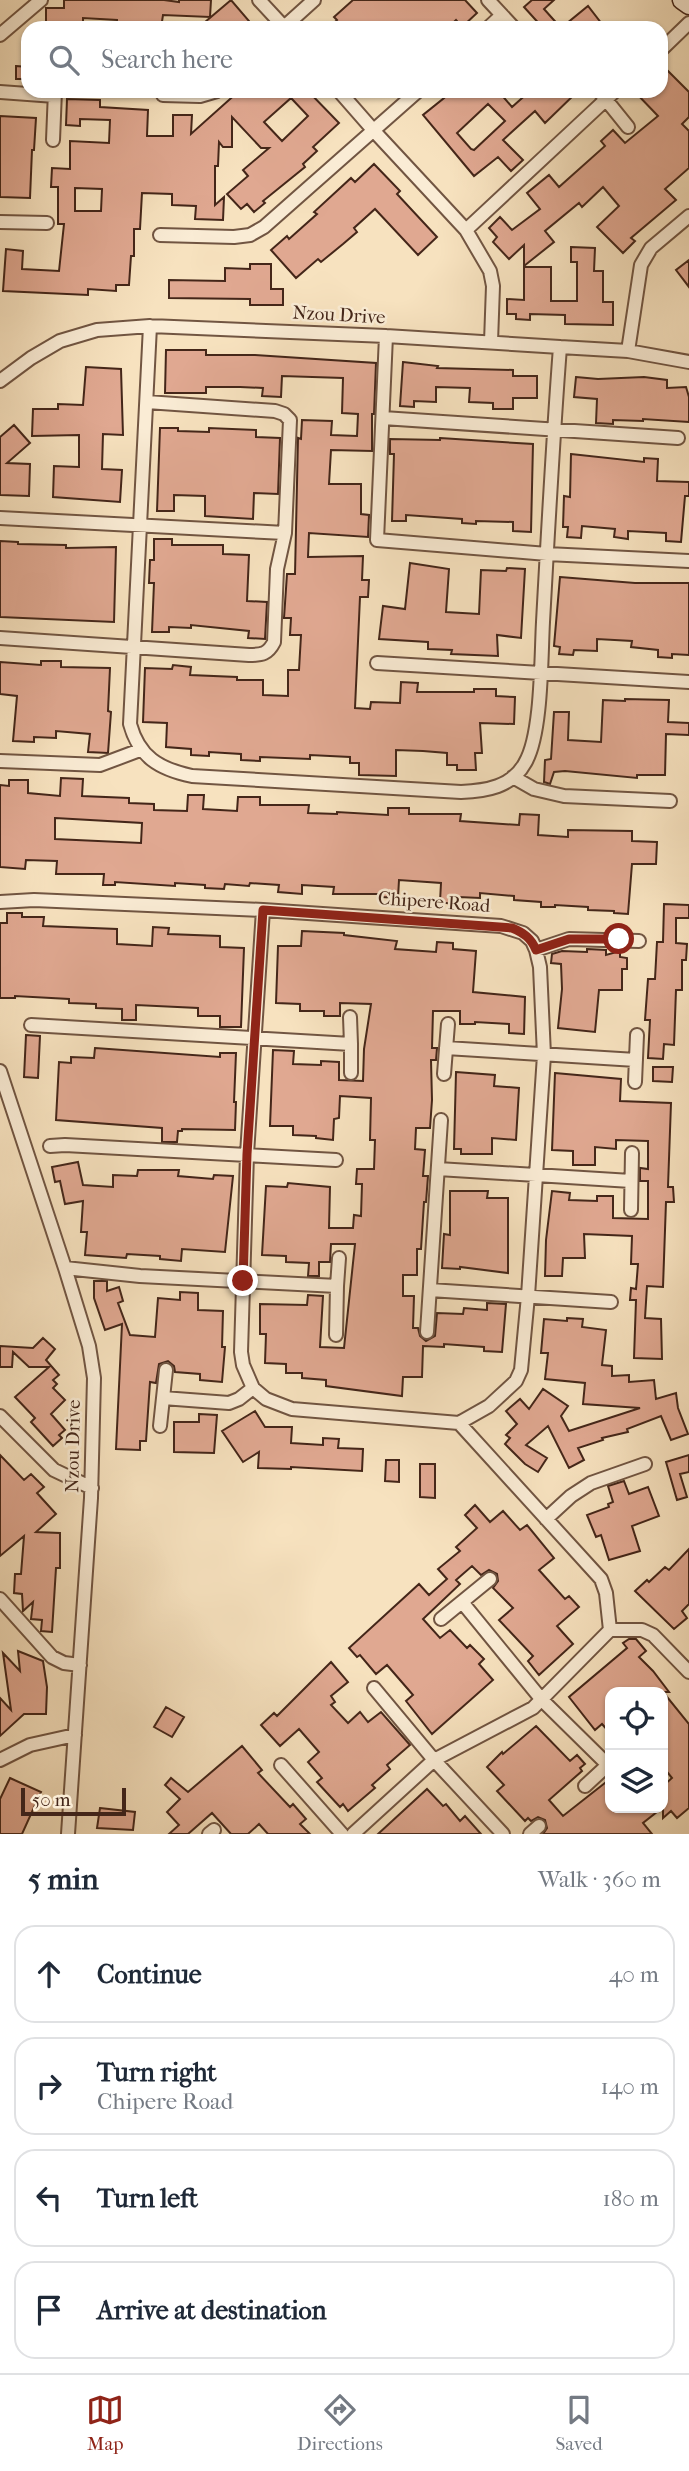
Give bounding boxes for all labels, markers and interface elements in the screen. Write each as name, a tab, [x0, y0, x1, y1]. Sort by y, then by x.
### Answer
search box	[21, 21, 668, 98]
icon: search	[45, 41, 83, 79]
text: Search here	[101, 44, 233, 75]
street label: Nzou Drive	[292, 302, 386, 328]
street label: Chipere Road	[377, 887, 492, 917]
route start	[603, 923, 634, 954]
route end	[227, 1265, 258, 1296]
street label: Nzou Drive	[61, 1399, 85, 1493]
map controls	[605, 1687, 668, 1813]
button: locate	[605, 1687, 668, 1750]
button: layers	[605, 1750, 668, 1813]
scale bar	[21, 1785, 126, 1817]
text: 50 m	[32, 1789, 71, 1811]
text: 5 min	[28, 1862, 99, 1897]
text: Walk · 360 m	[538, 1866, 661, 1893]
icon: ahead	[30, 1955, 68, 1993]
text: Continue	[97, 1959, 202, 1990]
text: 40 m	[609, 1961, 659, 1988]
text: Turn right	[97, 2057, 217, 2088]
icon: right	[30, 2067, 68, 2105]
text: 140 m	[600, 2073, 659, 2100]
text: Chipere Road	[97, 2088, 233, 2115]
icon: left	[30, 2179, 68, 2217]
text: Turn left	[97, 2183, 198, 2214]
text: 180 m	[602, 2185, 659, 2212]
icon: arrive	[30, 2291, 68, 2329]
text: Arrive at destination	[97, 2295, 327, 2326]
tab: Map	[86, 2391, 124, 2455]
tab: Directions	[297, 2391, 383, 2455]
tab: Saved	[555, 2391, 603, 2455]

